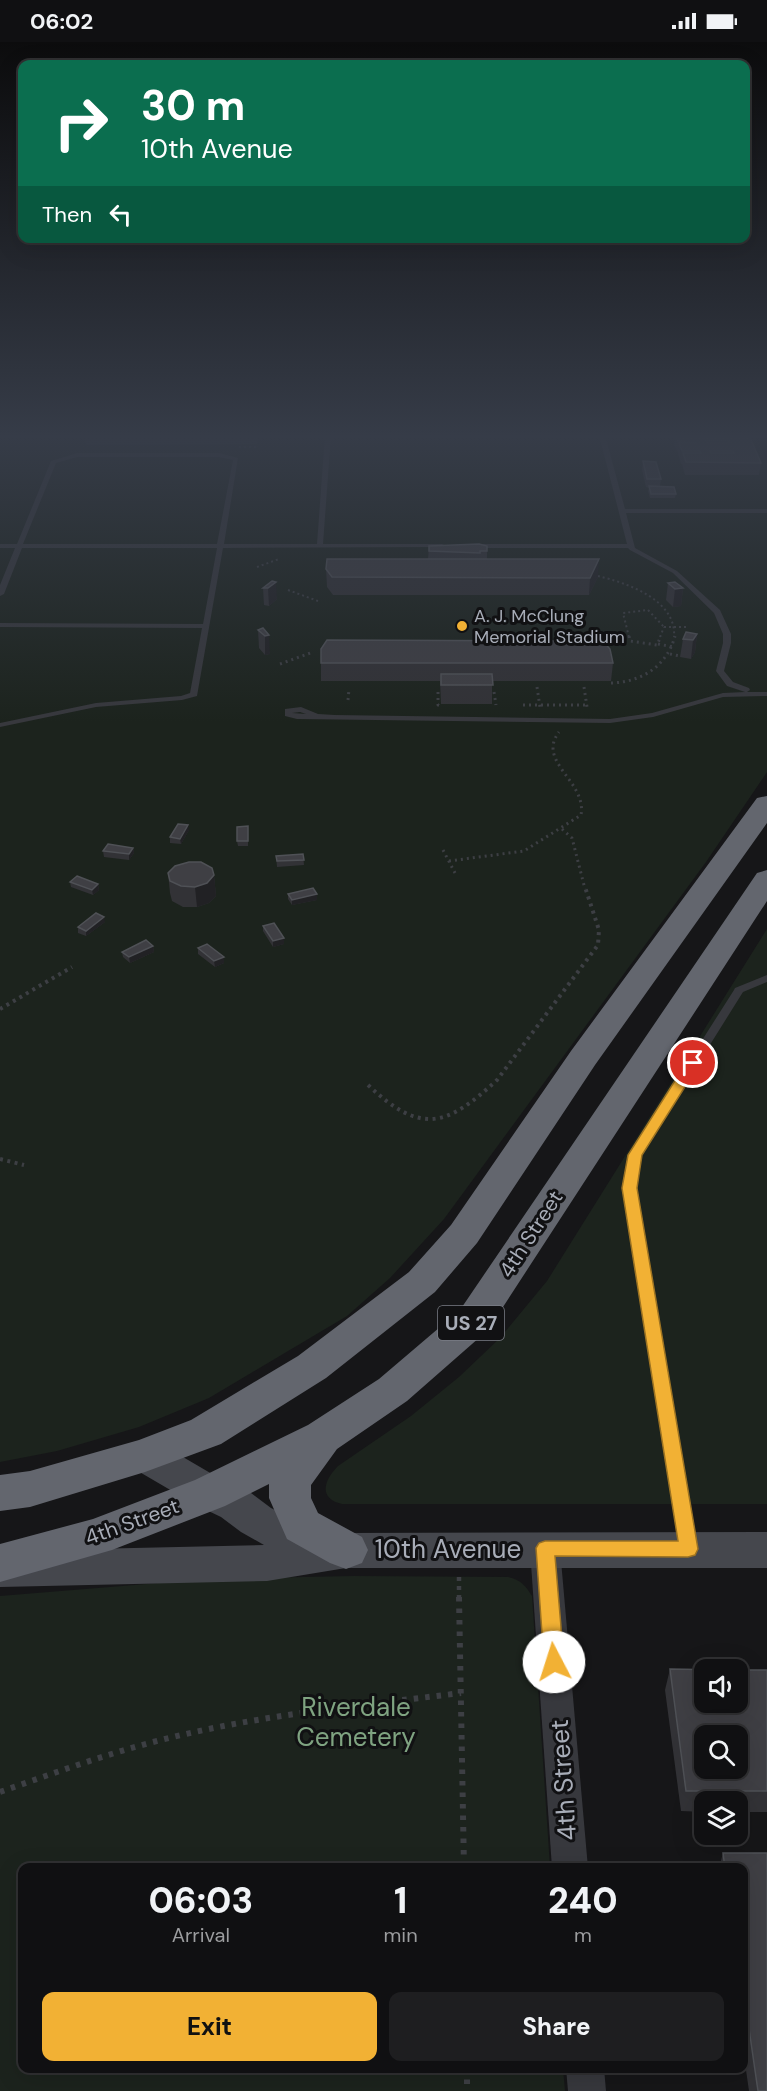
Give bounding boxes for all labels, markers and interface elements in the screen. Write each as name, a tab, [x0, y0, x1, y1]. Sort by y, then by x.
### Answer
text: 06:02	[30, 7, 93, 36]
text: 30 m	[141, 78, 245, 133]
icon: right	[42, 84, 120, 162]
text: 10th Avenue	[141, 131, 293, 166]
icon: left	[104, 198, 137, 231]
text: Then	[42, 200, 92, 229]
place label: A. J. McClung Memorial Stadium	[474, 604, 625, 649]
marker: A. J. McClung Memorial Stadium	[455, 619, 469, 633]
pin	[667, 1037, 718, 1088]
icon: arrive	[676, 1046, 709, 1079]
street label: 4th Street	[493, 1185, 569, 1283]
road number: US 27	[438, 1306, 504, 1340]
street label: 4th Street	[81, 1492, 183, 1552]
street label: 10th Avenue	[375, 1532, 521, 1566]
position arrow	[522, 1630, 586, 1694]
map controls	[694, 1659, 748, 1845]
button: sound	[694, 1659, 748, 1713]
park label: Riverdale Cemetery	[296, 1690, 416, 1754]
street label: 4th Street	[542, 1718, 584, 1842]
button: search	[694, 1725, 748, 1779]
button: layers	[694, 1791, 748, 1845]
text: 06:03	[148, 1877, 253, 1924]
text: 1	[394, 1877, 407, 1924]
text: 240	[548, 1877, 618, 1924]
text: Arrival	[172, 1922, 230, 1948]
text: min	[384, 1922, 418, 1948]
text: m	[574, 1922, 592, 1948]
button: Exit	[42, 1992, 377, 2061]
button: Share	[389, 1992, 724, 2061]

